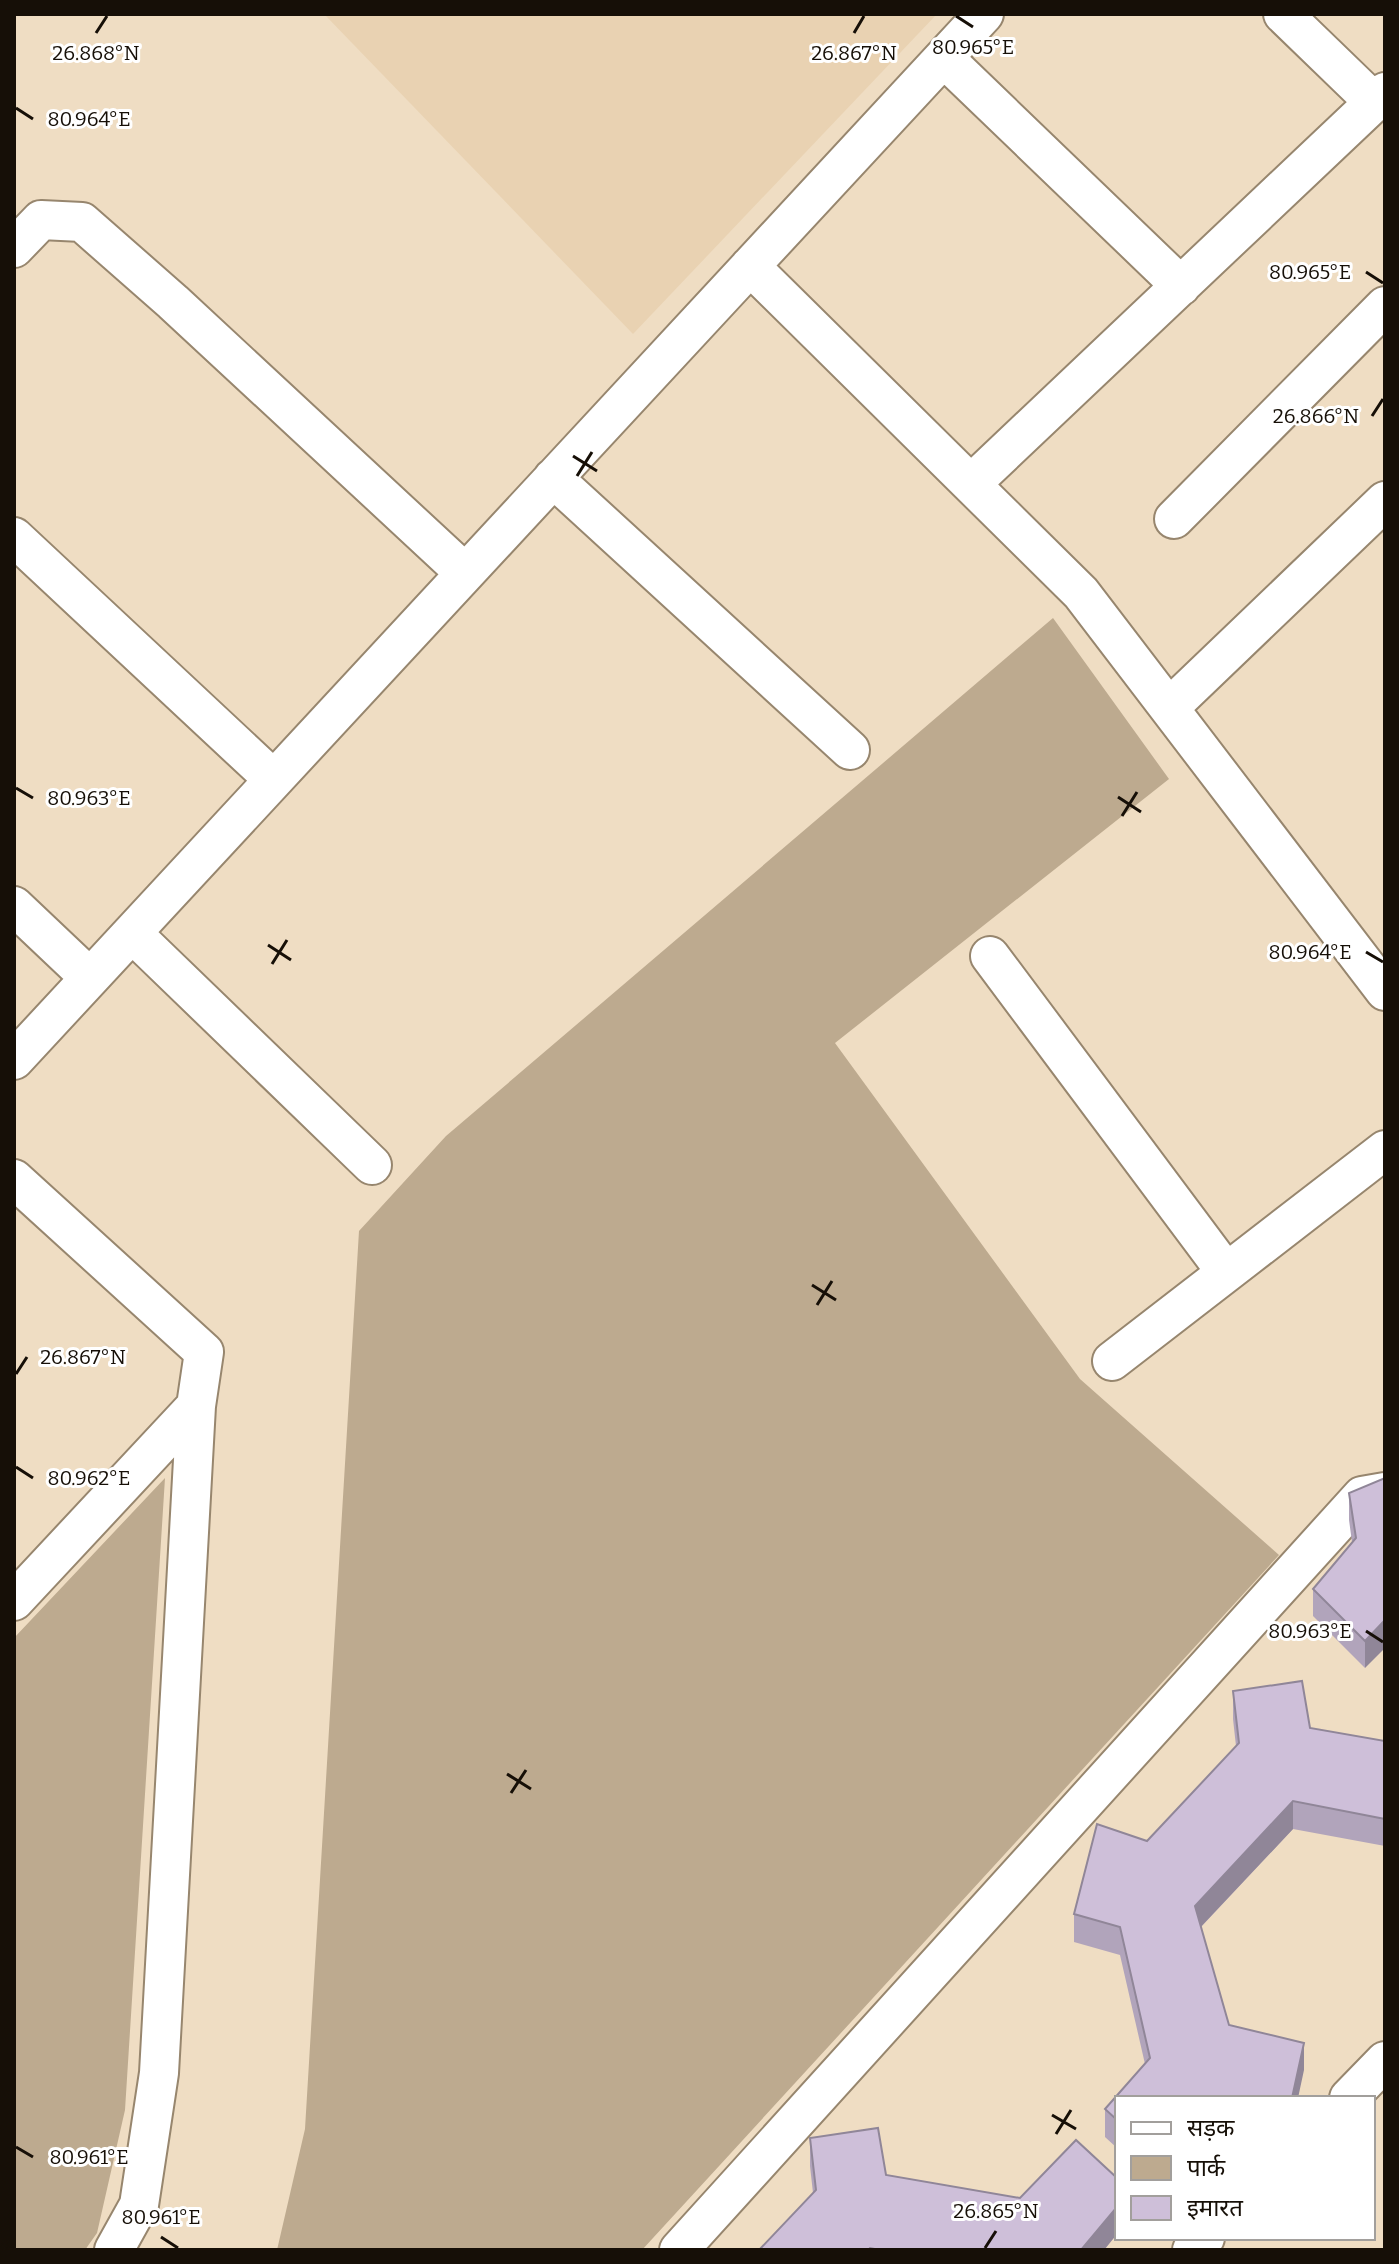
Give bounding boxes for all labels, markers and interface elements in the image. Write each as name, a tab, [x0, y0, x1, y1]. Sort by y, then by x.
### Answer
text: 80.965°E	[932, 35, 1014, 59]
text: 26.868°N	[52, 41, 140, 65]
text: 26.867°N	[811, 41, 897, 65]
text: 80.964°E	[47, 107, 131, 131]
text: 80.965°E	[1269, 260, 1351, 284]
text: 26.866°N	[1273, 404, 1359, 428]
text: 80.963°E	[47, 786, 131, 810]
text: 80.964°E	[1268, 940, 1352, 964]
text: 26.867°N	[40, 1345, 126, 1369]
text: 80.962°E	[48, 1466, 130, 1490]
text: 80.963°E	[1268, 1619, 1352, 1643]
legend	[1115, 2096, 1375, 2240]
text: सड़क	[1187, 2114, 1235, 2142]
text: 80.961°E	[49, 2145, 129, 2169]
text: पार्क	[1187, 2154, 1226, 2182]
text: इमारत	[1187, 2194, 1244, 2222]
text: 26.865°N	[953, 2199, 1039, 2223]
text: 80.961°E	[121, 2205, 201, 2229]

